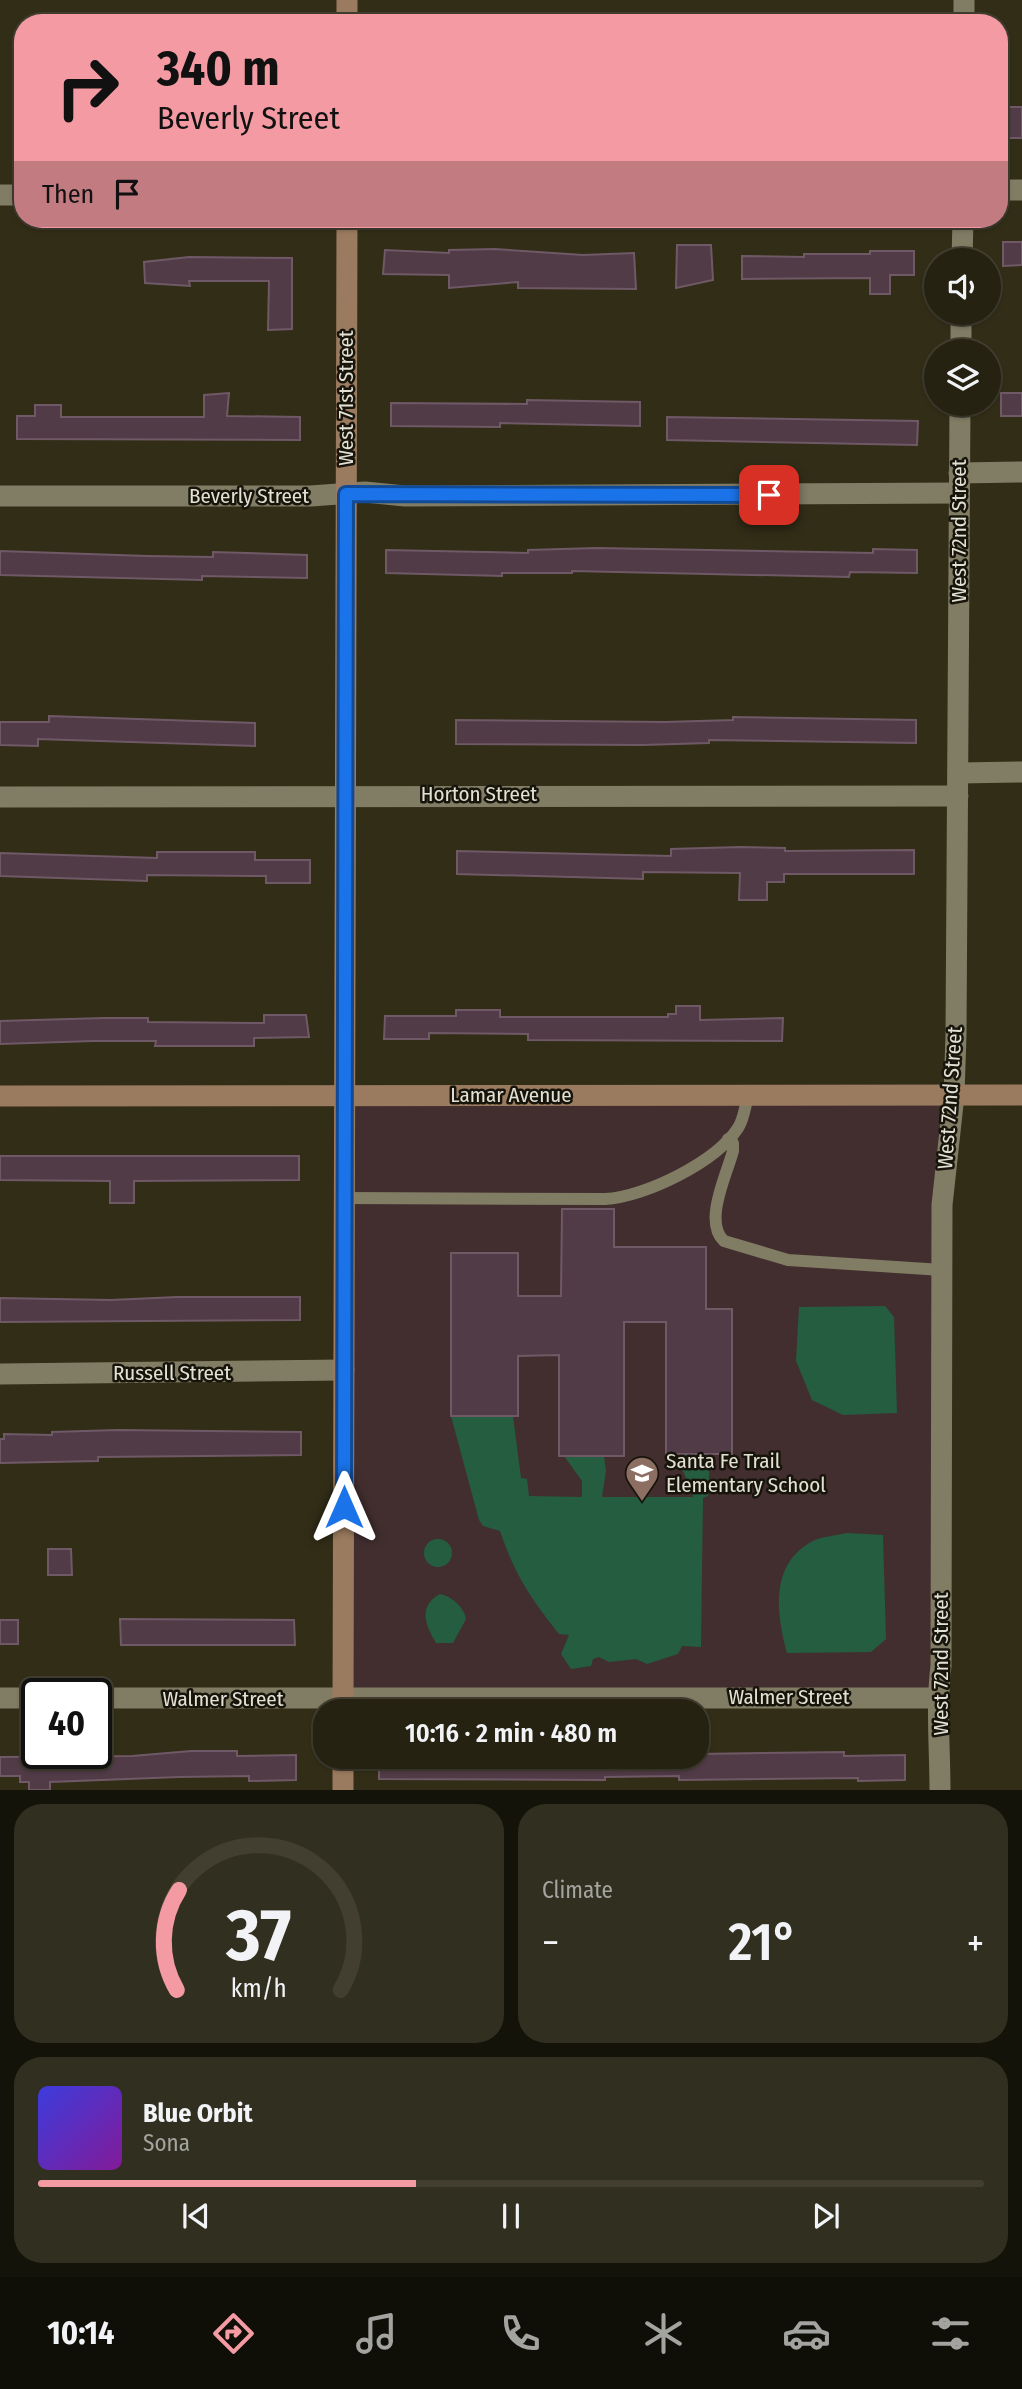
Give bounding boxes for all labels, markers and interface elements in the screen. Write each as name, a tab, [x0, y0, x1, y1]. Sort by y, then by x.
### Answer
text: 340 m	[157, 39, 280, 98]
icon: right	[42, 42, 133, 133]
text: Beverly Street	[157, 99, 340, 137]
icon: arrive	[108, 175, 146, 213]
text: Then	[42, 179, 94, 210]
map controls	[924, 248, 1001, 416]
button: sound	[924, 248, 1001, 325]
street label: West 71st Street	[333, 330, 359, 466]
button: layers	[924, 339, 1001, 416]
street label: West 72nd Street	[946, 459, 972, 603]
pin	[739, 465, 799, 525]
icon: arrive	[750, 476, 788, 514]
street label: Beverly Street	[189, 483, 309, 509]
street label: Horton Street	[421, 781, 537, 807]
street label: West 72nd Street	[932, 1026, 968, 1170]
street label: Lamar Avenue	[450, 1082, 572, 1108]
street label: Russell Street	[113, 1360, 231, 1386]
place label: Santa Fe Trail Elementary School	[666, 1448, 826, 1498]
school or university icon: Santa Fe Trail Elementary School	[623, 1454, 661, 1503]
position arrow	[307, 1470, 381, 1544]
street label: West 72nd Street	[928, 1592, 954, 1736]
speed limit sign: 40	[21, 1678, 112, 1769]
street label: Walmer Street	[728, 1684, 850, 1710]
street label: Walmer Street	[162, 1686, 284, 1712]
text: 10:16 · 2 min · 480 m	[405, 1718, 617, 1749]
text: Climate	[542, 1876, 613, 1904]
text: 37	[225, 1892, 292, 1979]
text: 21°	[728, 1911, 797, 1974]
text: −	[542, 1920, 559, 1966]
text: +	[967, 1920, 984, 1966]
text: km/h	[231, 1973, 287, 2003]
text: Blue Orbit	[143, 2098, 253, 2129]
text: Sona	[143, 2129, 190, 2157]
icon: previous	[177, 2197, 215, 2235]
icon: pause	[492, 2197, 530, 2235]
icon: next	[807, 2197, 845, 2235]
icon: directions	[209, 2309, 258, 2358]
icon: music	[352, 2309, 401, 2358]
icon: phone	[496, 2309, 545, 2358]
icon: climate	[639, 2309, 688, 2358]
icon: car	[782, 2309, 831, 2358]
icon: filters	[926, 2309, 975, 2358]
text: 10:14	[47, 2314, 114, 2352]

